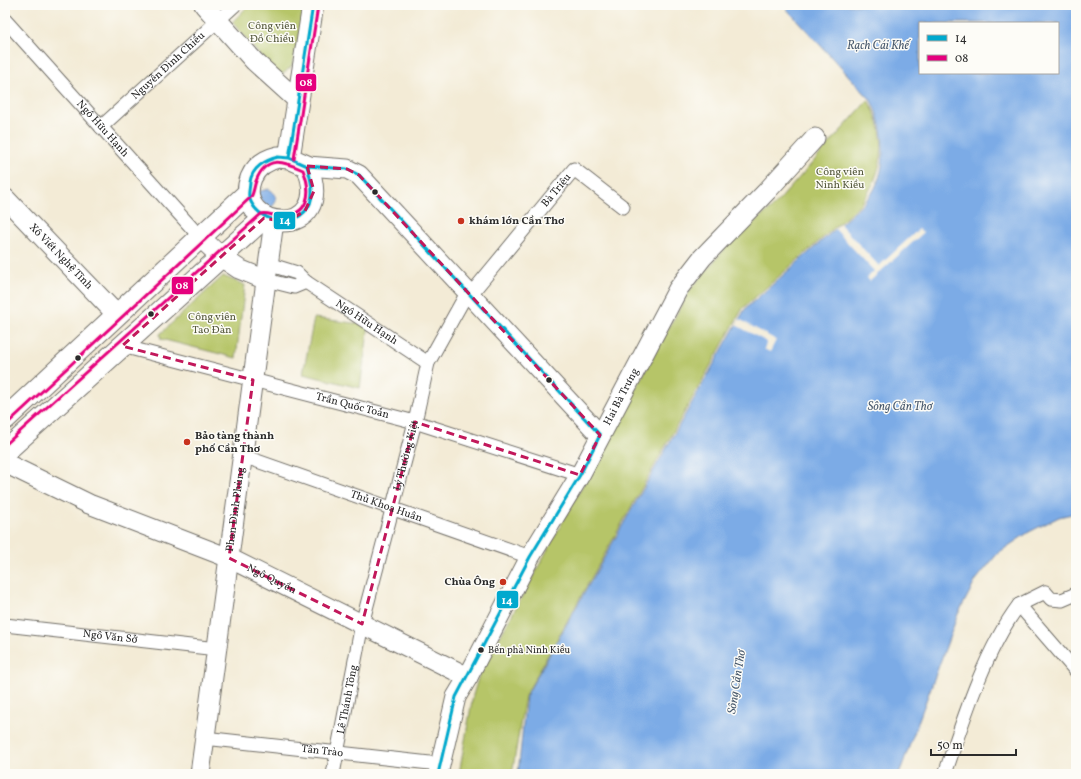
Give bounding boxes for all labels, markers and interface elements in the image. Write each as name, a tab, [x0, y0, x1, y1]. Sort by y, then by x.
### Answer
park label: Công viên Đồ Chiểu	[248, 19, 296, 47]
legend	[919, 22, 1059, 74]
street label: Nguyễn Đình Chiểu	[128, 28, 208, 103]
text: 14	[955, 31, 967, 47]
water label: Rạch Cái Khế	[847, 38, 912, 54]
text: 08	[955, 51, 968, 67]
line badge: 08	[295, 73, 317, 92]
text: 08	[300, 76, 312, 91]
street label: Ngô Hữu Hạnh	[73, 97, 132, 161]
park label: Công viên Ninh Kiều	[816, 165, 864, 193]
street label: Bà Triệu	[538, 170, 575, 210]
unlabelled marker	[370, 187, 380, 197]
line badge: 14	[273, 211, 296, 230]
text: 14	[279, 214, 291, 229]
place label: khám lớn Cần Thơ	[469, 214, 565, 229]
marker: khám lớn Cần Thơ	[456, 216, 466, 226]
street label: Xô Viết Nghệ Tĩnh	[26, 220, 96, 293]
line badge: 08	[171, 276, 194, 295]
text: 08	[176, 279, 188, 294]
street label: Ngô Hữu Hạnh	[333, 296, 401, 349]
unlabelled marker	[146, 309, 156, 319]
park label: Công viên Tao Đàn	[188, 310, 236, 338]
unlabelled marker	[73, 353, 83, 363]
street label: Hai Bà Trưng	[600, 365, 643, 428]
unlabelled marker	[544, 375, 554, 385]
street label: Trần Quốc Toản	[314, 389, 391, 423]
water label: Sông Cần Thơ	[868, 399, 934, 415]
street label: Lý Thường Kiệt	[390, 418, 423, 492]
place label: Bảo tàng thành phố Cần Thơ	[195, 429, 274, 457]
marker: Bảo tàng thành phố Cần Thơ	[182, 437, 192, 447]
street label: Phan Đình Phùng	[222, 466, 249, 553]
street label: Thủ Khoa Huân	[348, 487, 425, 526]
street label: Ngô Quyền	[244, 561, 299, 598]
place label: Chùa Ông	[445, 575, 495, 590]
marker: Chùa Ông	[498, 577, 508, 587]
line badge: 14	[496, 590, 519, 609]
text: 14	[501, 594, 513, 609]
street label: Ngô Văn Sở	[82, 626, 139, 647]
place label: Bến phà Ninh Kiều	[488, 643, 570, 657]
marker: Bến phà Ninh Kiều	[476, 645, 486, 655]
water label: Sông Cần Thơ	[724, 647, 750, 715]
street label: Lê Thánh Tông	[333, 663, 362, 735]
scale bar	[931, 731, 1016, 757]
text: 50 m	[937, 738, 963, 754]
street label: Tân Trào	[301, 741, 344, 761]

